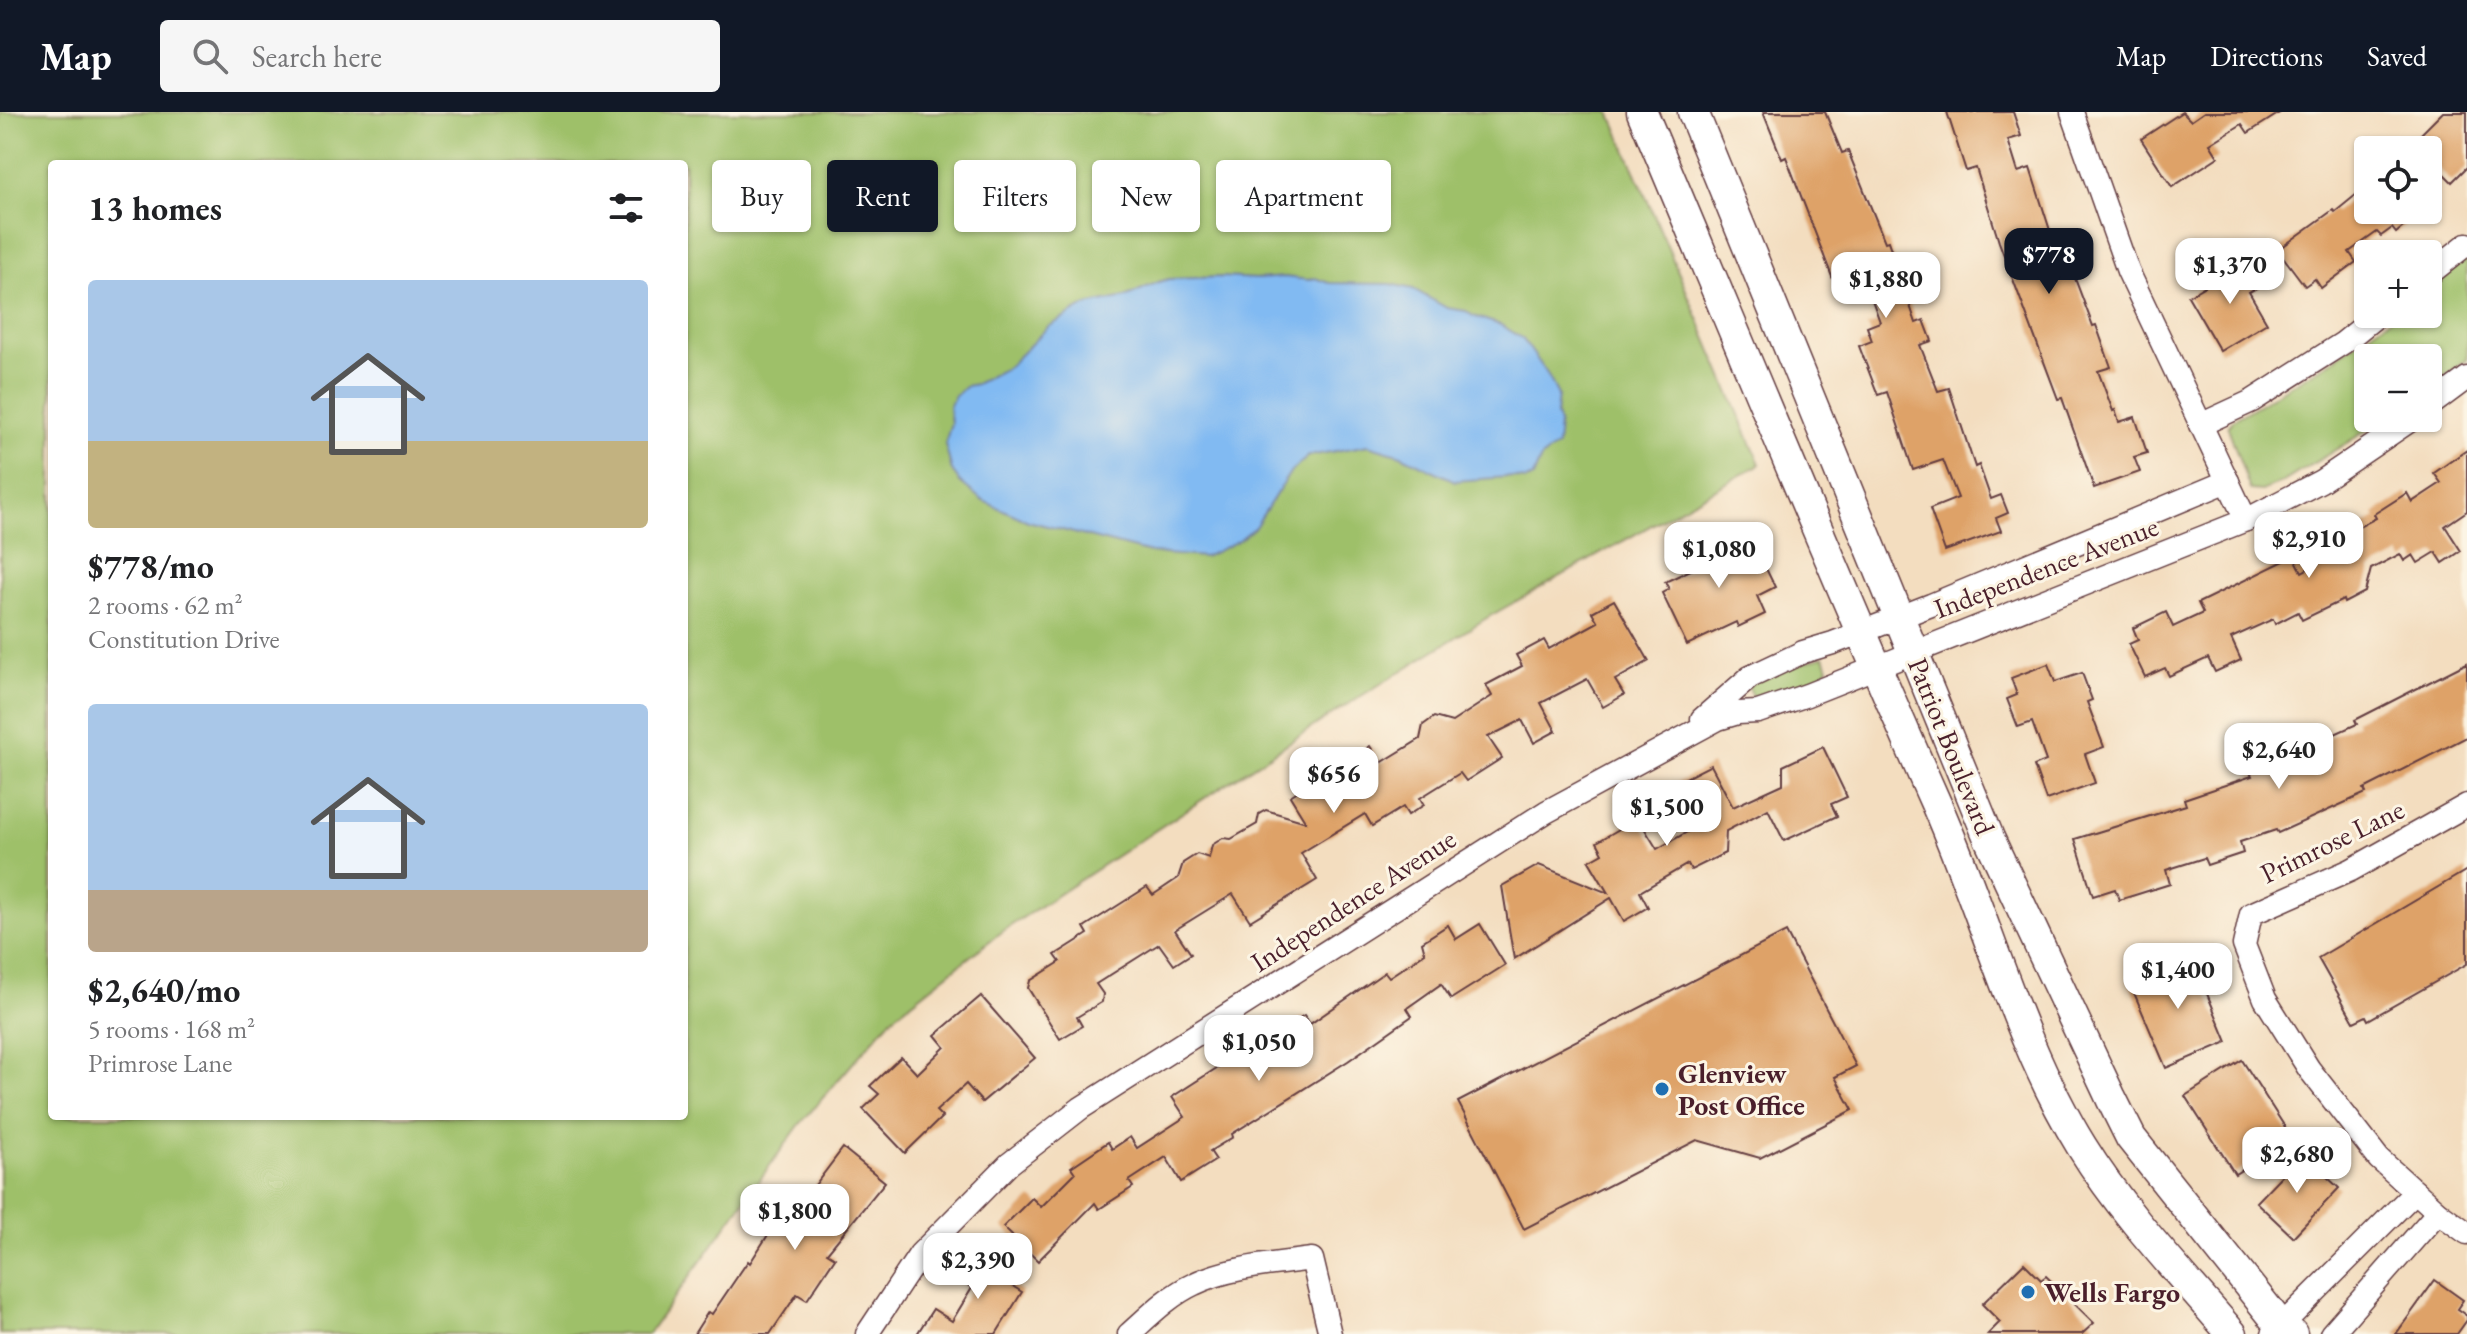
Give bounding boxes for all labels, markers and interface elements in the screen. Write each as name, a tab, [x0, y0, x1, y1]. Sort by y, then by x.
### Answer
search box	[160, 20, 720, 92]
text: Map	[40, 32, 112, 81]
icon: search	[188, 34, 232, 78]
text: Search here	[252, 37, 382, 76]
text: Map	[2116, 38, 2166, 74]
text: Directions	[2210, 38, 2323, 74]
text: Saved	[2367, 38, 2427, 74]
map controls	[2354, 136, 2442, 432]
button: locate	[2354, 136, 2442, 224]
chip: Buy	[712, 160, 811, 232]
chip: Rent	[827, 160, 938, 232]
chip: Filters	[954, 160, 1076, 232]
chip: New	[1092, 160, 1200, 232]
chip: Apartment	[1216, 160, 1391, 232]
text: 13 homes	[88, 186, 222, 230]
icon: filters	[604, 186, 648, 230]
pin: $778	[2002, 228, 2096, 296]
text: $778	[2022, 237, 2076, 271]
pin: $1,370	[2165, 238, 2295, 306]
button: +	[2354, 240, 2442, 328]
text: $1,370	[2193, 247, 2267, 281]
pin: $1,880	[1821, 252, 1951, 320]
text: $1,880	[1849, 261, 1923, 295]
icon: home	[296, 332, 440, 476]
button: −	[2354, 344, 2442, 432]
street label: Independence Avenue	[1929, 508, 2163, 626]
pin: $2,910	[2244, 512, 2374, 580]
text: $2,910	[2272, 521, 2346, 555]
pin: $1,080	[1654, 522, 1784, 590]
text: $1,080	[1682, 531, 1756, 565]
text: $778/mo	[88, 544, 214, 588]
text: 2 rooms · 62 m²	[88, 588, 243, 622]
text: Constitution Drive	[88, 622, 280, 656]
street label: Patriot Boulevard	[1900, 652, 2004, 841]
pin: $2,640	[2214, 723, 2344, 791]
text: $2,640	[2242, 732, 2316, 766]
pin: $656	[1287, 747, 1381, 815]
icon: home	[296, 756, 440, 900]
text: $656	[1307, 756, 1361, 790]
pin: $1,500	[1602, 780, 1732, 848]
text: $1,500	[1630, 789, 1704, 823]
street label: Primrose Lane	[2254, 791, 2410, 891]
street label: Independence Avenue	[1244, 820, 1462, 980]
pin: $1,400	[2113, 943, 2243, 1011]
text: $1,400	[2141, 952, 2215, 986]
text: $2,640/mo	[88, 968, 240, 1012]
text: 5 rooms · 168 m²	[88, 1012, 255, 1046]
pin: $1,050	[1194, 1015, 1324, 1083]
text: $1,050	[1222, 1024, 1296, 1058]
text: Primrose Lane	[88, 1046, 232, 1080]
place label: Glenview Post Office	[1678, 1055, 1805, 1123]
marker: Glenview Post Office	[1653, 1080, 1671, 1098]
pin: $2,680	[2232, 1127, 2362, 1195]
text: $2,680	[2260, 1136, 2334, 1170]
pin: $1,800	[730, 1184, 860, 1252]
text: $1,800	[758, 1193, 832, 1227]
pin: $2,390	[913, 1233, 1043, 1301]
text: $2,390	[941, 1242, 1015, 1276]
place label: Wells Fargo	[2044, 1274, 2180, 1310]
marker: Wells Fargo	[2019, 1283, 2037, 1301]

